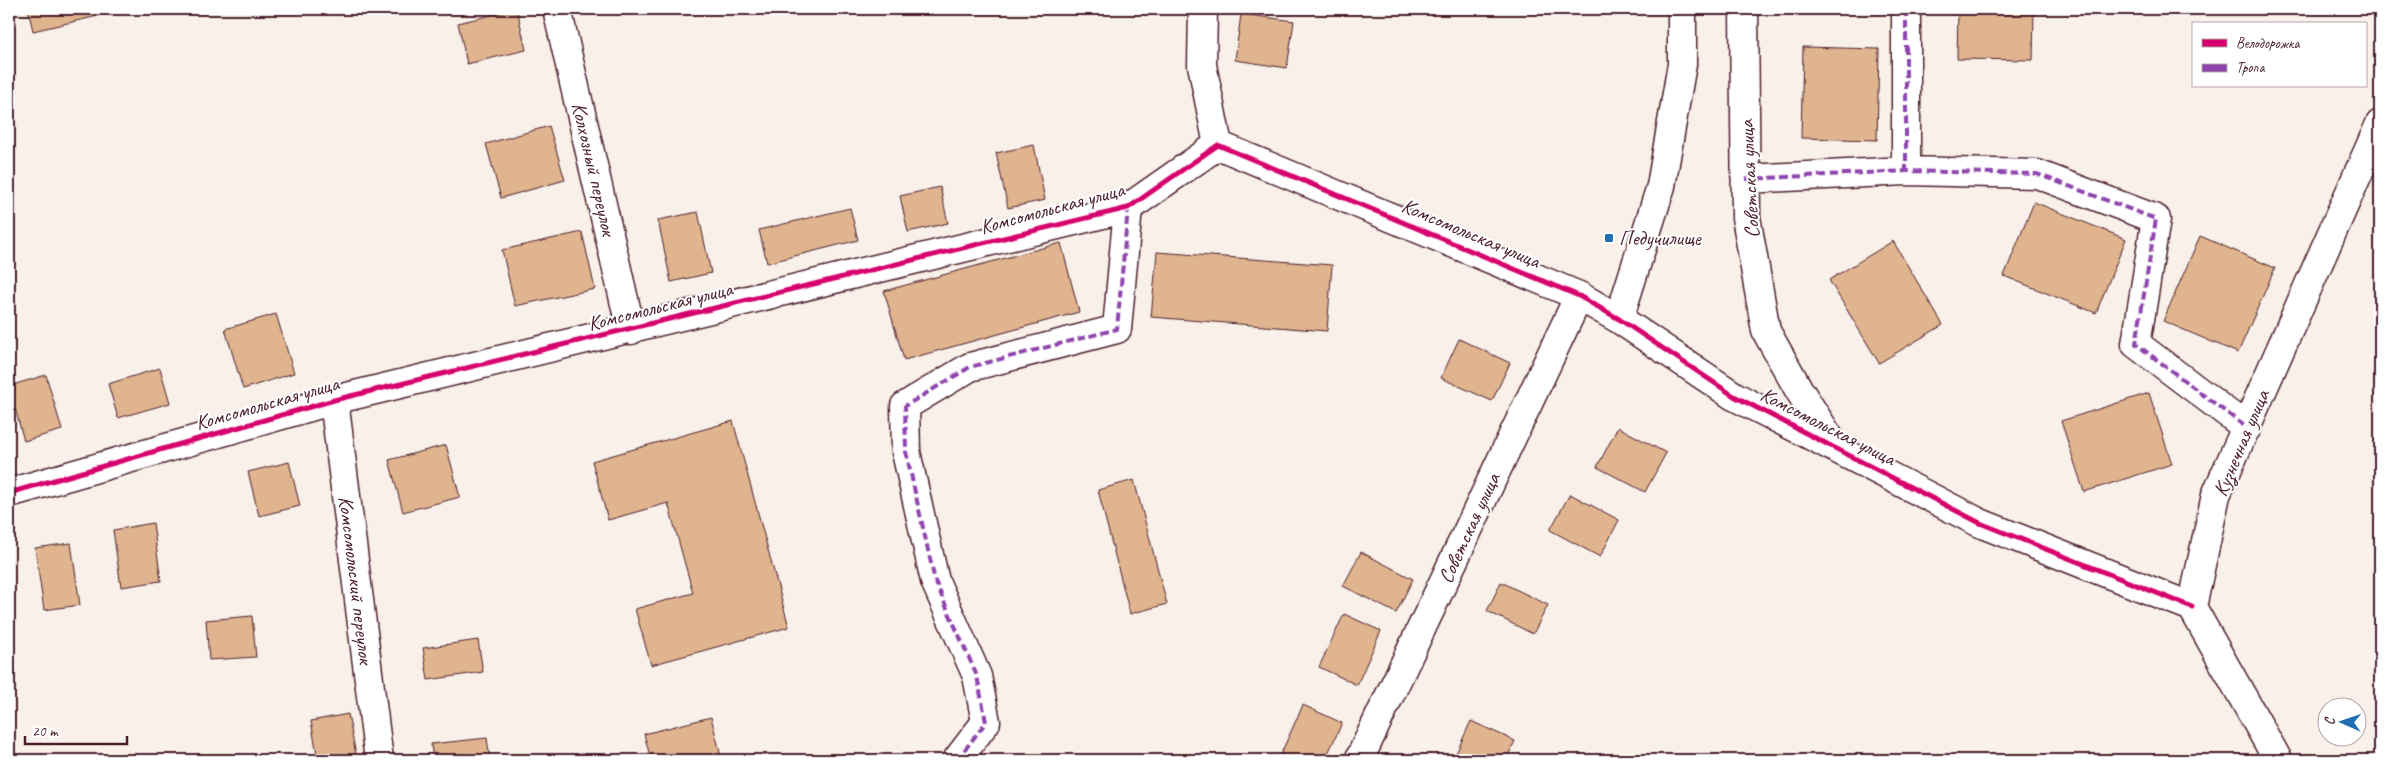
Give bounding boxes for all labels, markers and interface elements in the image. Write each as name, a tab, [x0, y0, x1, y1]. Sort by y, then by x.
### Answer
legend	[2192, 22, 2366, 88]
text: Велодорожка	[2236, 34, 2300, 53]
text: Тропа	[2236, 58, 2265, 77]
street label: Колхозный переулок	[566, 100, 622, 240]
street label: Советская улица	[1733, 117, 1765, 239]
street label: Комсомольская улица	[977, 176, 1128, 240]
street label: Комсомольская улица	[1398, 192, 1546, 274]
place label: Педучилище	[1619, 225, 1702, 251]
marker: Педучилище	[1603, 232, 1615, 244]
street label: Комсомольская улица	[585, 275, 736, 337]
street label: Комсомольская улица	[192, 370, 343, 436]
street label: Комсомольская улица	[1756, 381, 1901, 472]
street label: Кузнечная улица	[2207, 384, 2277, 501]
street label: Советская улица	[1432, 467, 1507, 587]
street label: Комсомольский переулок	[333, 495, 379, 668]
north arrow	[2316, 696, 2366, 746]
scale bar	[25, 714, 128, 746]
text: С	[2321, 716, 2338, 725]
text: 20 m	[32, 722, 59, 741]

